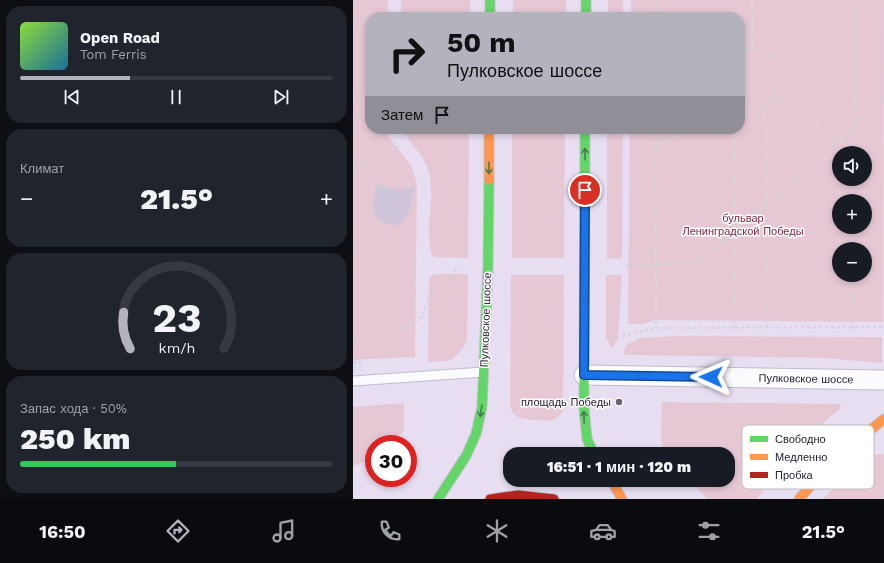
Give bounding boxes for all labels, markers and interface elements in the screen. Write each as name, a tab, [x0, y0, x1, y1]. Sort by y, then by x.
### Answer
text: 50 m	[447, 26, 516, 59]
icon: right	[381, 28, 433, 80]
text: Open Road	[80, 29, 160, 47]
text: Tom Ferris	[80, 47, 147, 62]
text: Пулковское шоссе	[447, 60, 602, 81]
icon: previous	[61, 86, 83, 108]
icon: pause	[165, 86, 187, 108]
icon: next	[270, 86, 292, 108]
icon: arrive	[431, 104, 453, 126]
text: Затем	[381, 106, 423, 124]
map controls	[832, 146, 872, 282]
button: sound	[832, 146, 872, 186]
one-way arrow	[581, 148, 589, 161]
text: Климат	[20, 161, 64, 176]
one-way arrow	[485, 161, 493, 174]
pin	[568, 173, 602, 207]
icon: arrive	[574, 179, 596, 201]
text: 21.5°	[140, 181, 213, 216]
text: −	[20, 186, 33, 211]
text: +	[320, 186, 333, 211]
button: +	[832, 194, 872, 234]
park label: бульвар Ленинградской Победы	[682, 212, 804, 238]
button: −	[832, 242, 872, 282]
street label: Пулковское шоссе	[478, 272, 494, 368]
text: 23	[152, 293, 201, 342]
text: km/h	[158, 340, 195, 356]
position arrow	[690, 356, 732, 398]
street label: Пулковское шоссе	[758, 372, 854, 386]
place label: площадь Победы	[521, 396, 611, 409]
marker: площадь Победы	[614, 397, 624, 407]
text: Запас хода · 50%	[20, 401, 127, 416]
one-way arrow	[477, 404, 485, 417]
one-way arrow	[581, 411, 588, 424]
text: 250 km	[20, 421, 130, 456]
legend	[742, 425, 874, 489]
text: Свободно	[775, 433, 826, 446]
speed limit sign: 30	[365, 435, 417, 487]
text: Медленно	[775, 451, 827, 464]
text: 16:51 · 1 мин · 120 m	[547, 458, 691, 476]
text: Пробка	[775, 469, 813, 482]
icon: directions	[164, 517, 192, 545]
icon: music	[270, 517, 298, 545]
icon: phone	[376, 517, 404, 545]
icon: climate	[483, 517, 511, 545]
icon: car	[589, 517, 617, 545]
icon: filters	[695, 517, 723, 545]
text: 16:50	[39, 521, 86, 542]
text: 21.5°	[802, 521, 845, 542]

